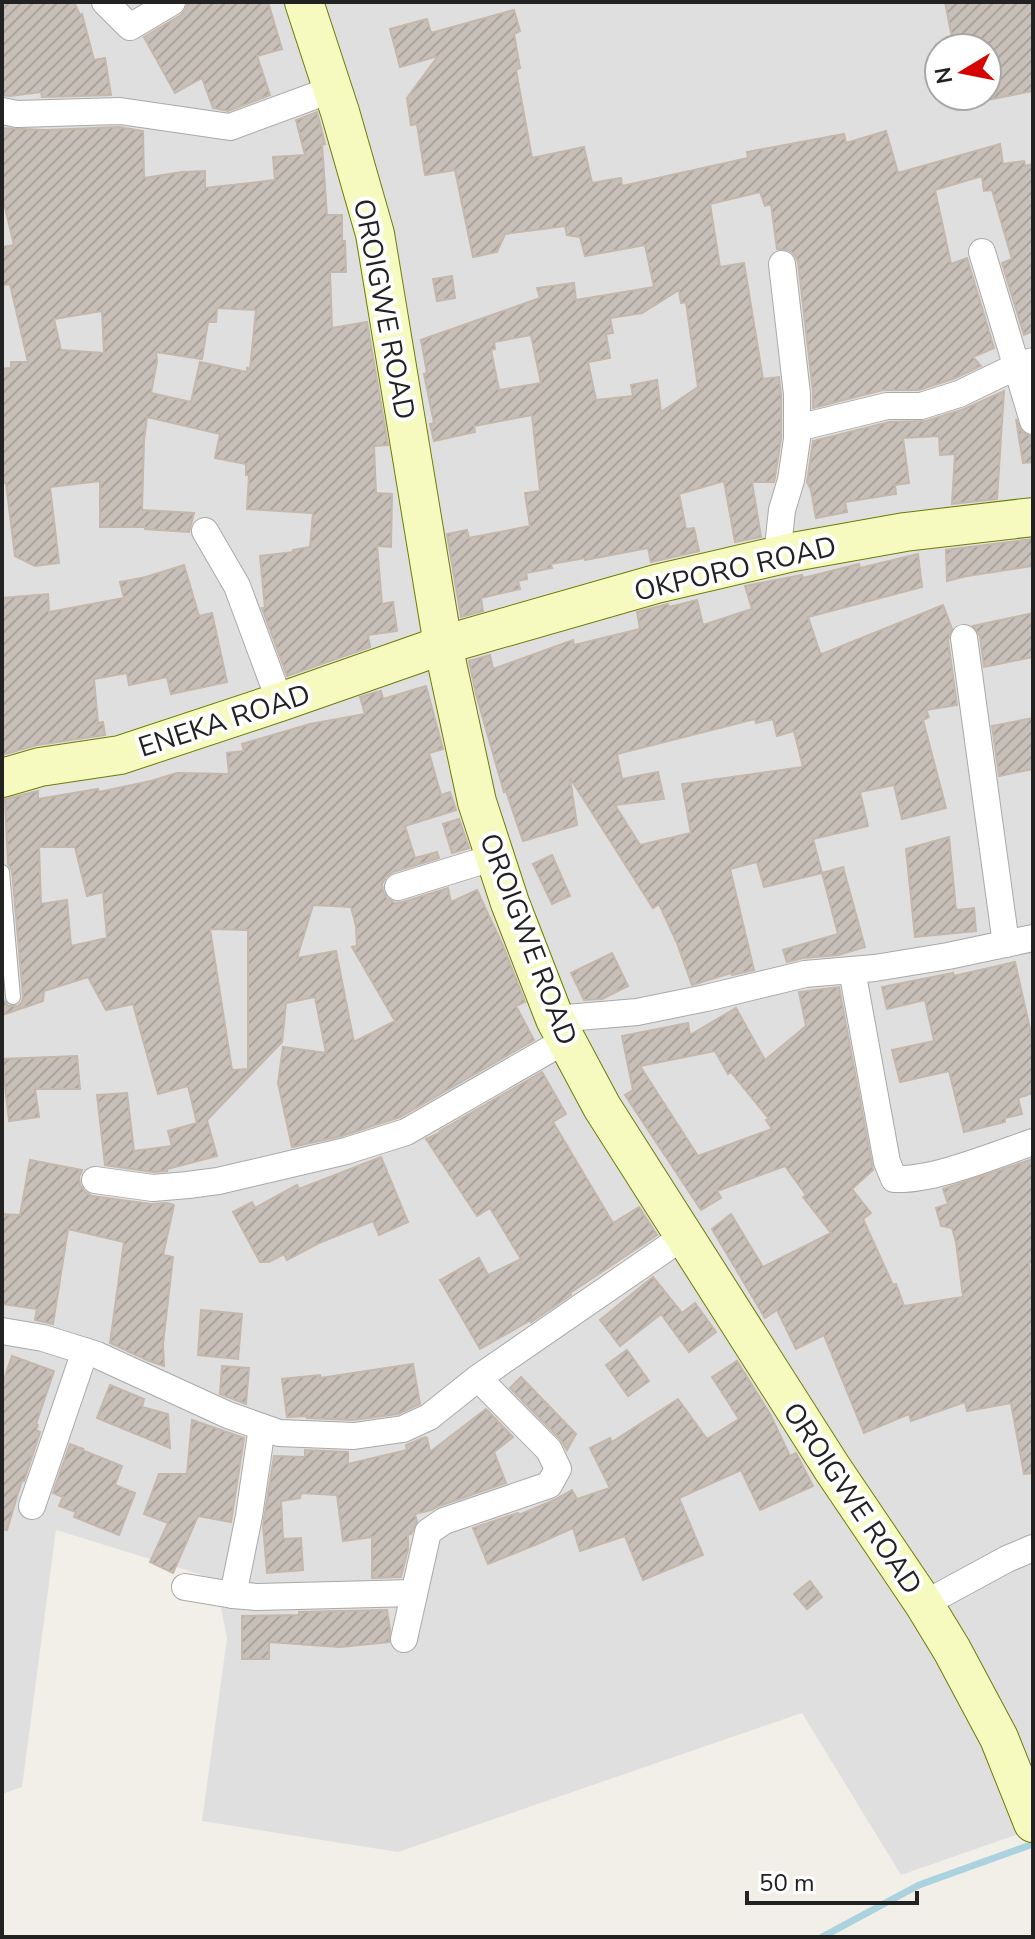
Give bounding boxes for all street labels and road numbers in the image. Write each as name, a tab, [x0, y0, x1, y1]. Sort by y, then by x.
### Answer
street label: OROIGWE ROAD	[344, 196, 424, 423]
street label: OKPORO ROAD	[631, 527, 840, 611]
street label: ENEKA ROAD	[133, 675, 315, 767]
street label: OROIGWE ROAD	[470, 828, 586, 1051]
street label: OROIGWE ROAD	[774, 1395, 931, 1602]

